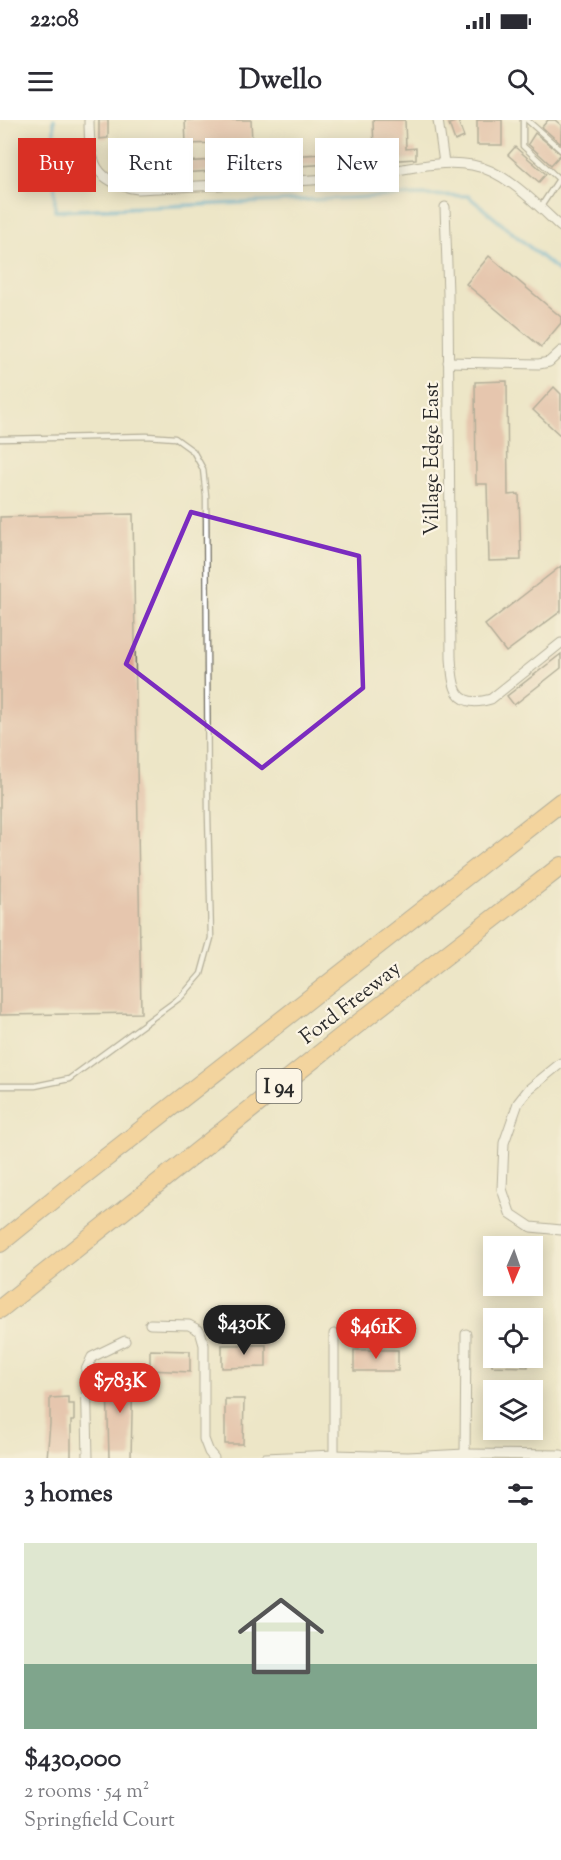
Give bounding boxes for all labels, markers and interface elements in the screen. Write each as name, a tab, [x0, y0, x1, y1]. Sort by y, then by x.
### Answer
text: 22:08	[30, 5, 79, 37]
text: Dwello	[239, 62, 322, 101]
icon: menu	[24, 65, 57, 98]
icon: search	[504, 65, 537, 98]
chip: Buy	[18, 138, 96, 192]
chip: Rent	[108, 138, 193, 192]
chip: Filters	[205, 138, 303, 192]
chip: New	[315, 138, 399, 192]
street label: Village Edge East	[418, 382, 448, 536]
street label: Ford Freeway	[294, 954, 409, 1053]
road number: I 94	[256, 1069, 302, 1103]
north arrow	[483, 1236, 543, 1296]
map controls	[483, 1236, 543, 1440]
pin: $430K	[202, 1305, 286, 1356]
button: locate	[483, 1308, 543, 1368]
pin: $461K	[334, 1309, 418, 1360]
text: $430K	[217, 1310, 271, 1339]
text: $461K	[350, 1314, 402, 1343]
pin: $783K	[78, 1363, 162, 1414]
text: $783K	[93, 1368, 147, 1397]
button: layers	[483, 1380, 543, 1440]
text: 3 homes	[24, 1476, 113, 1513]
icon: filters	[504, 1478, 537, 1511]
icon: home	[227, 1582, 335, 1690]
text: $430,000	[24, 1741, 121, 1778]
text: 2 rooms · 54 m²	[24, 1778, 149, 1807]
text: Springfield Court	[24, 1807, 175, 1836]

